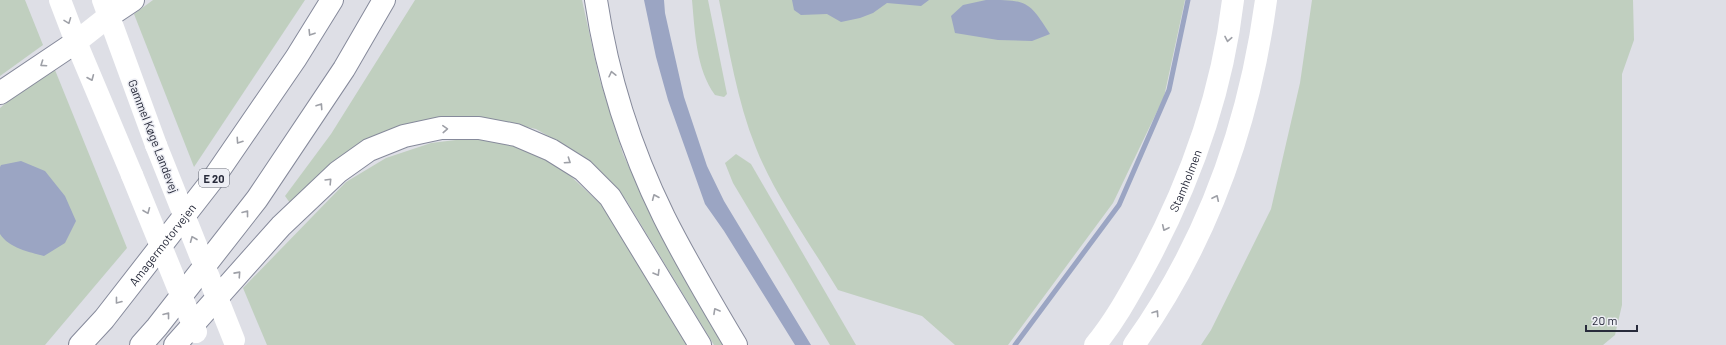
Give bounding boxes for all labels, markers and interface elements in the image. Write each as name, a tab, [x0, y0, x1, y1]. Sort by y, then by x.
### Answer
one-way arrow	[63, 17, 71, 24]
one-way arrow	[308, 29, 316, 36]
one-way arrow	[1224, 35, 1232, 42]
one-way arrow	[41, 59, 48, 66]
one-way arrow	[608, 71, 616, 77]
one-way arrow	[86, 73, 94, 81]
street label: Gammel Køge Landevej	[126, 77, 182, 195]
one-way arrow	[315, 103, 322, 110]
one-way arrow	[442, 124, 448, 133]
one-way arrow	[237, 137, 244, 144]
street label: Stamholmen	[1166, 148, 1204, 214]
one-way arrow	[564, 156, 571, 163]
road number: E 20	[199, 169, 229, 187]
one-way arrow	[324, 178, 332, 186]
one-way arrow	[652, 193, 660, 201]
one-way arrow	[1211, 194, 1219, 202]
street label: Amagermotorvejen	[126, 201, 198, 288]
one-way arrow	[142, 206, 150, 214]
one-way arrow	[242, 210, 249, 217]
one-way arrow	[1162, 224, 1170, 231]
one-way arrow	[190, 235, 198, 242]
one-way arrow	[652, 269, 659, 276]
one-way arrow	[234, 271, 241, 279]
one-way arrow	[116, 296, 123, 303]
scale bar	[1586, 307, 1637, 333]
one-way arrow	[714, 308, 721, 315]
one-way arrow	[1151, 310, 1159, 317]
one-way arrow	[162, 313, 169, 320]
text: 20 m	[1592, 313, 1618, 327]

